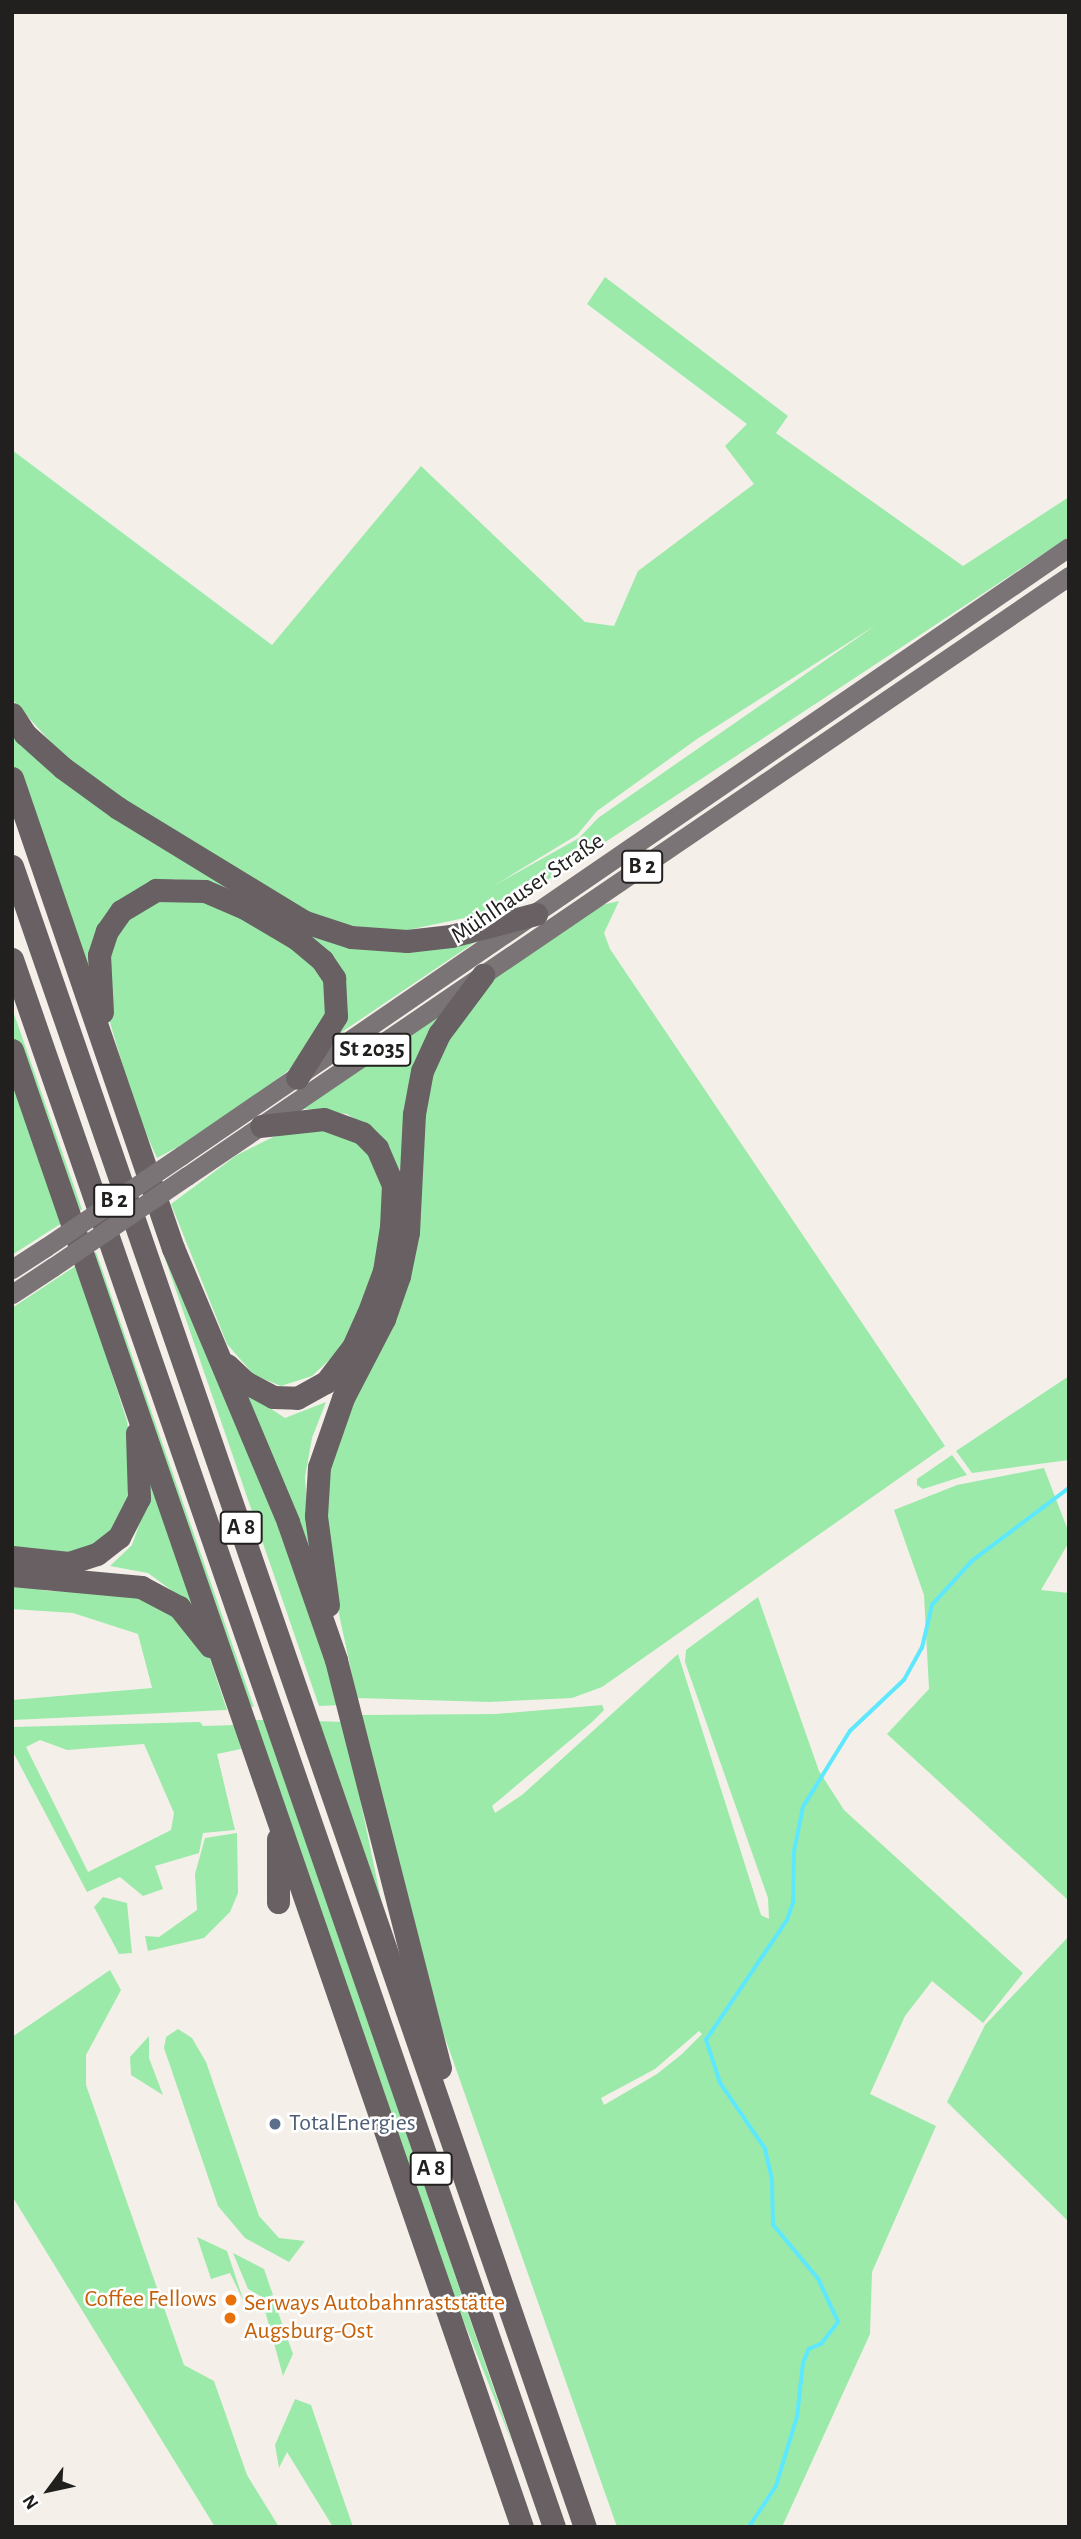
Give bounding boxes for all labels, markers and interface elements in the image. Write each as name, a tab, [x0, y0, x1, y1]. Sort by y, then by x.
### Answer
street label: Mühlhauser Straße	[446, 827, 610, 951]
road number: B 2	[621, 848, 663, 887]
road number: St 2035	[332, 1030, 412, 1070]
road number: B 2	[93, 1182, 135, 1220]
road number: A 8	[218, 1508, 264, 1548]
place label: TotalEnergies	[289, 2110, 416, 2138]
marker: TotalEnergies	[267, 2116, 283, 2132]
road number: A 8	[408, 2150, 454, 2188]
place label: Coffee Fellows	[85, 2286, 217, 2314]
place label: Serways Autobahnraststätte Augsburg-Ost	[244, 2290, 505, 2346]
marker: Coffee Fellows	[223, 2292, 239, 2308]
marker: Serways Autobahnraststätte Augsburg-Ost	[222, 2310, 238, 2326]
north arrow	[14, 2455, 84, 2525]
text: N	[19, 2491, 43, 2512]

